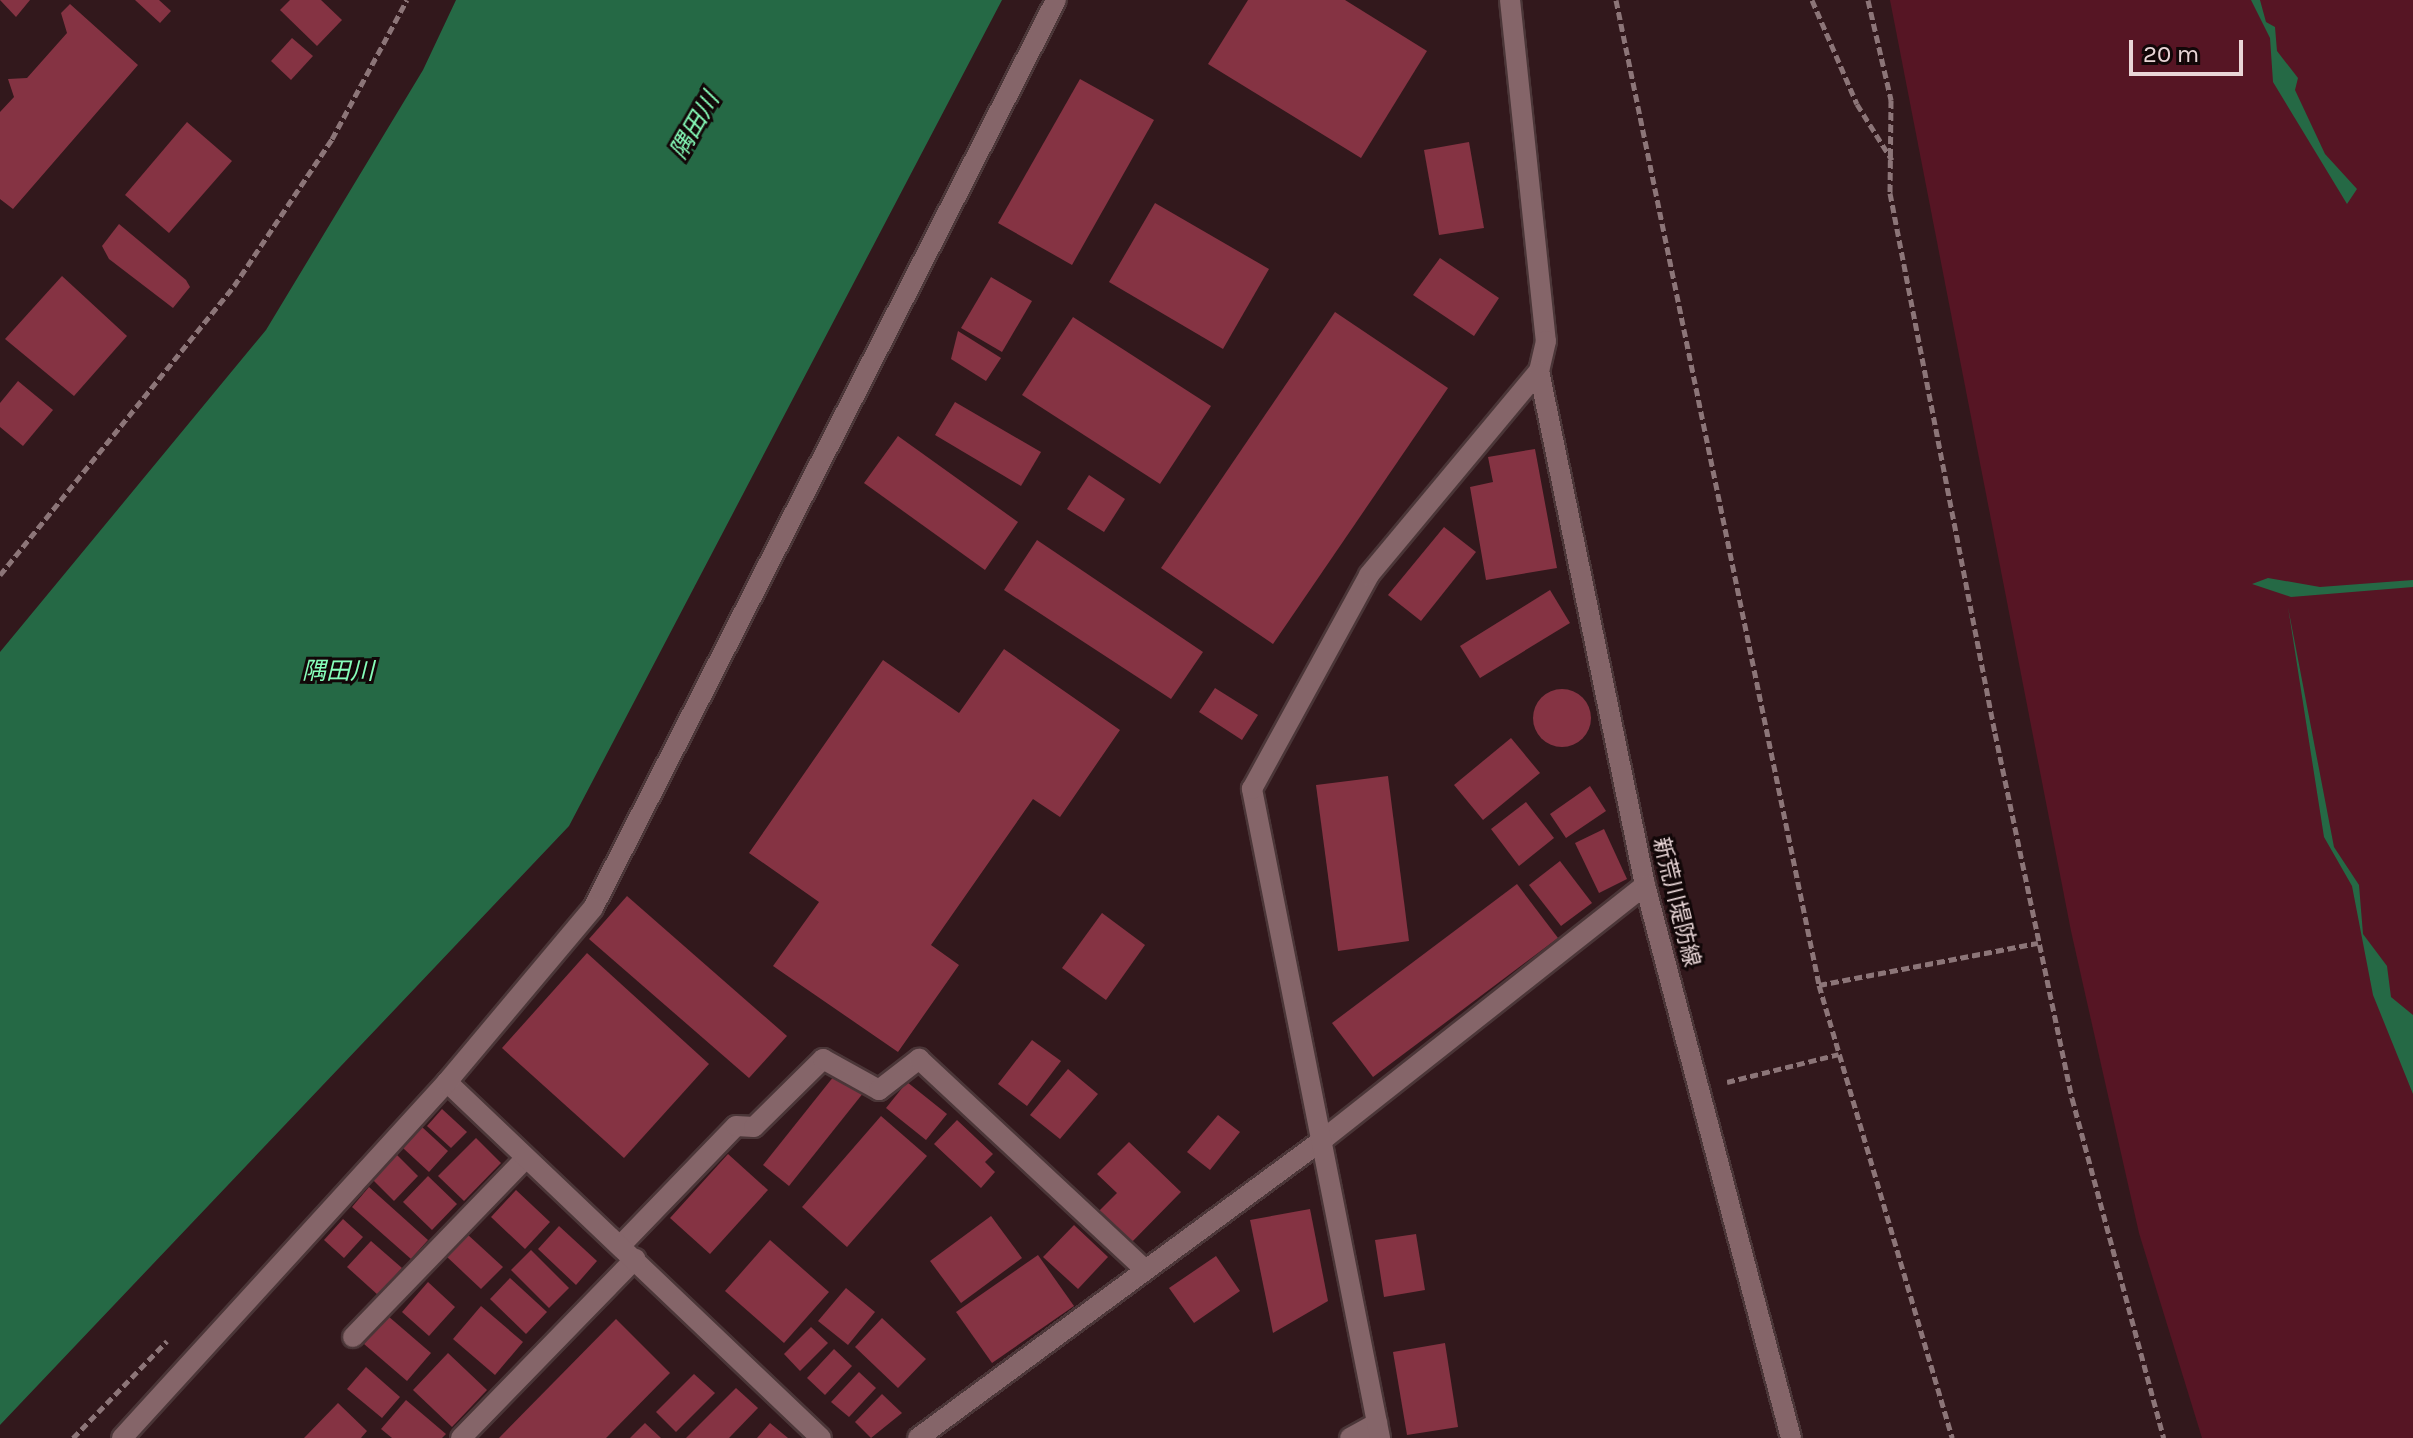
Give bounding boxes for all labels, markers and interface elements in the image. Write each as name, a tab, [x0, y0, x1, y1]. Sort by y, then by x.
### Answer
scale bar	[2133, 24, 2247, 74]
text: 20 m	[2143, 40, 2199, 68]
water label: 隅田川	[665, 88, 725, 164]
water label: 隅田川	[302, 658, 374, 686]
street label: 新荒川堤防線	[1647, 835, 1705, 969]

